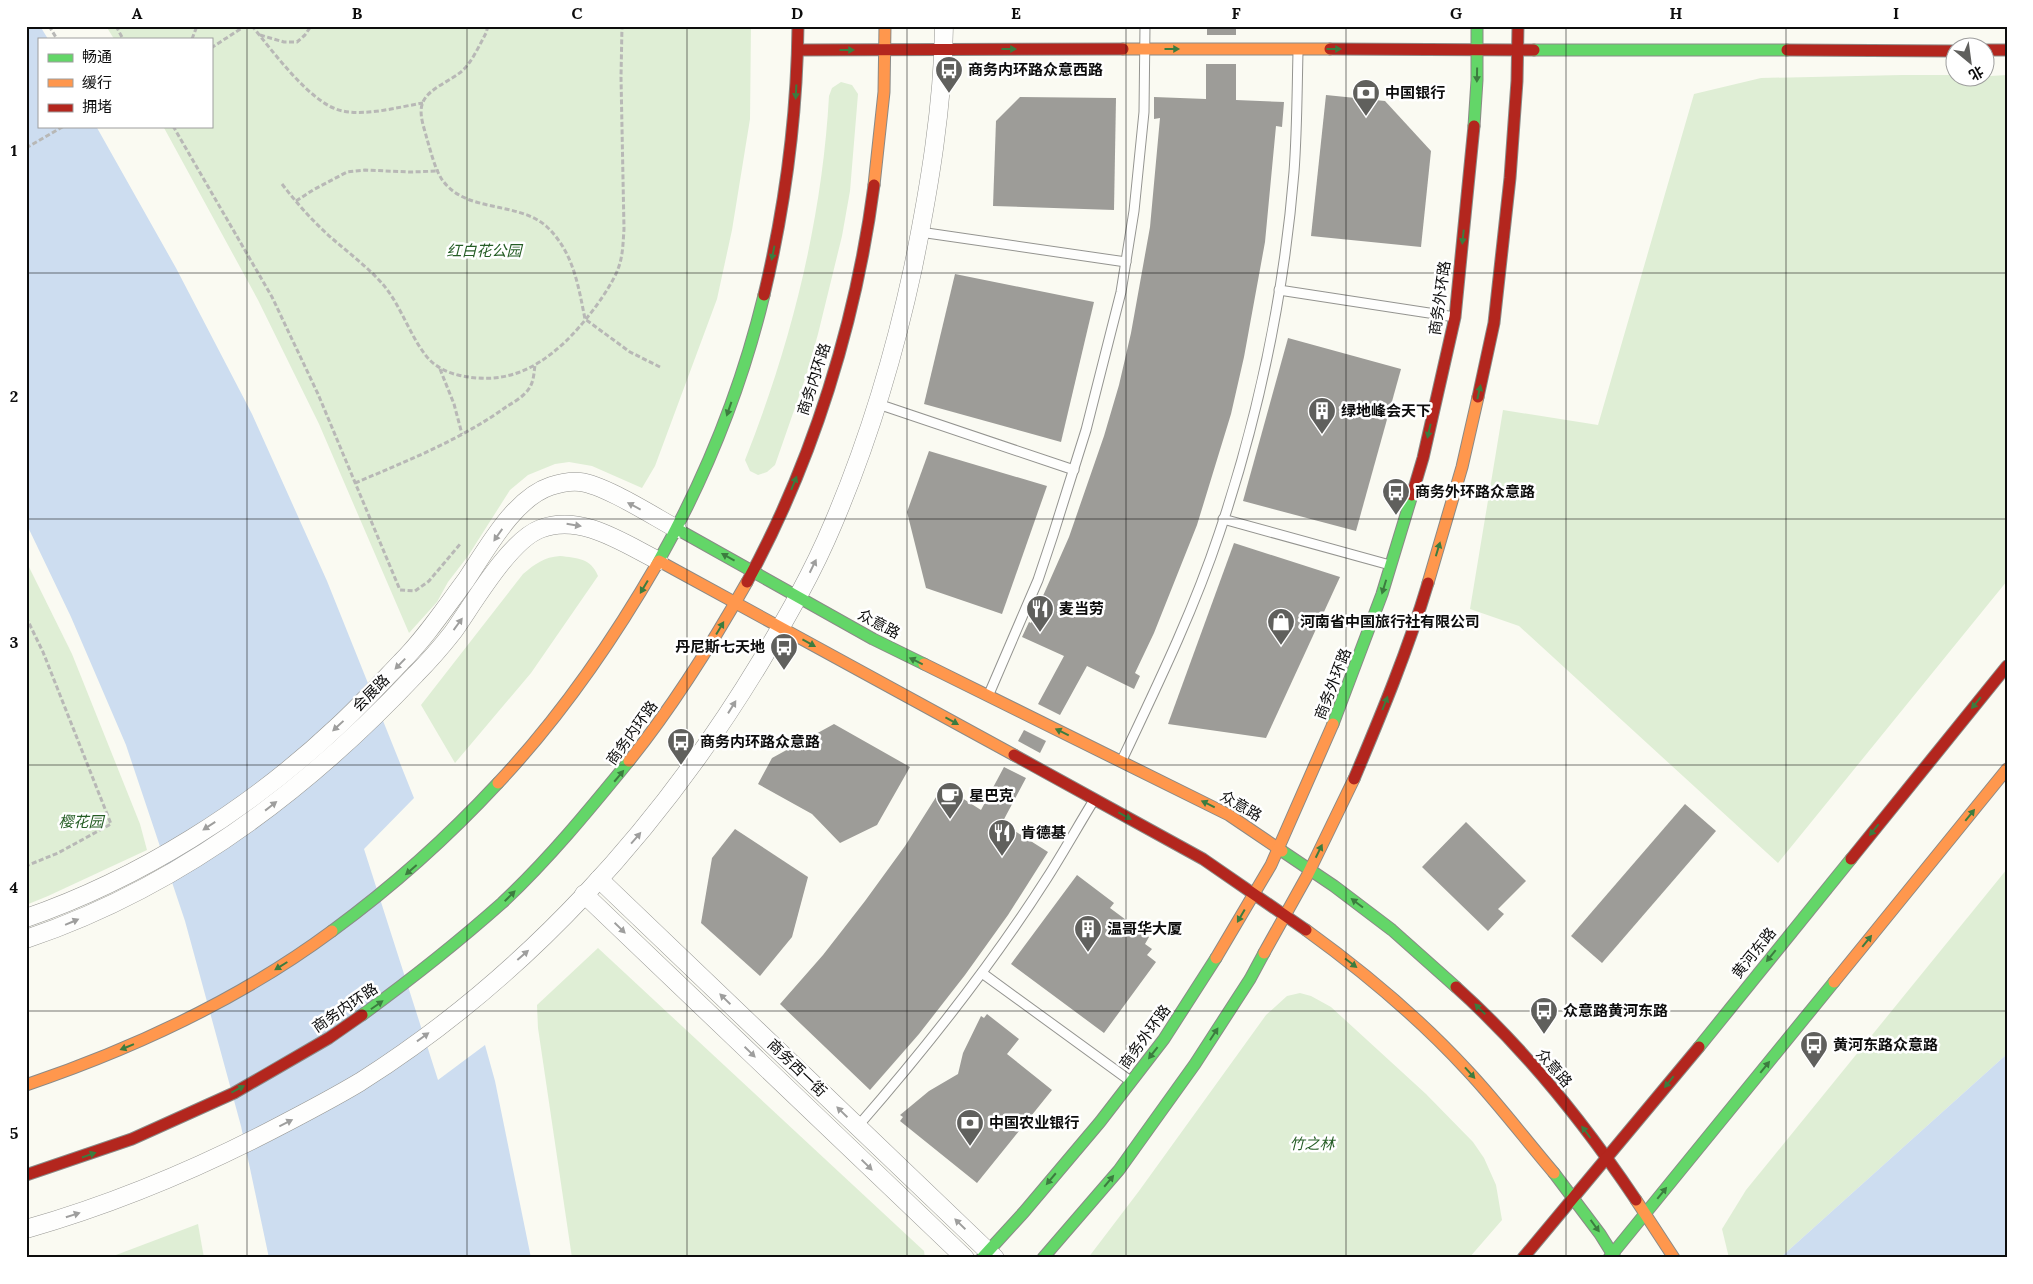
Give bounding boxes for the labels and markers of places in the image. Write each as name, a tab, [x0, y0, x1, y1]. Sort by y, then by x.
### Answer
bus stop icon: 商务内环路众意西路	[934, 55, 964, 94]
place label: 商务内环路众意西路	[968, 60, 1103, 79]
bank icon: 中国银行	[1351, 78, 1381, 117]
place label: 中国银行	[1385, 83, 1445, 102]
building icon: 绿地峰会天下	[1307, 396, 1337, 435]
place label: 绿地峰会天下	[1341, 401, 1431, 420]
bus stop icon: 商务外环路众意路	[1381, 477, 1411, 516]
place label: 商务外环路众意路	[1415, 482, 1535, 501]
restaurant icon: 麦当劳	[1025, 594, 1055, 633]
place label: 麦当劳	[1059, 599, 1104, 618]
shop icon: 河南省中国旅行社有限公司	[1266, 607, 1296, 646]
place label: 河南省中国旅行社有限公司	[1300, 612, 1480, 631]
bus stop icon: 丹尼斯七天地	[769, 632, 799, 671]
place label: 丹尼斯七天地	[675, 637, 765, 656]
bus stop icon: 商务内环路众意路	[666, 727, 696, 766]
place label: 商务内环路众意路	[700, 732, 820, 751]
cafe icon: 星巴克	[935, 781, 965, 820]
place label: 星巴克	[969, 786, 1014, 805]
restaurant icon: 肯德基	[987, 818, 1017, 857]
place label: 肯德基	[1021, 823, 1066, 842]
building icon: 温哥华大厦	[1073, 914, 1103, 953]
place label: 温哥华大厦	[1107, 919, 1182, 938]
bus stop icon: 众意路黄河东路	[1529, 996, 1559, 1035]
place label: 众意路黄河东路	[1563, 1001, 1668, 1020]
bus stop icon: 黄河东路众意路	[1799, 1030, 1829, 1069]
place label: 黄河东路众意路	[1833, 1035, 1938, 1054]
bank icon: 中国农业银行	[955, 1108, 985, 1147]
place label: 中国农业银行	[989, 1113, 1079, 1132]

